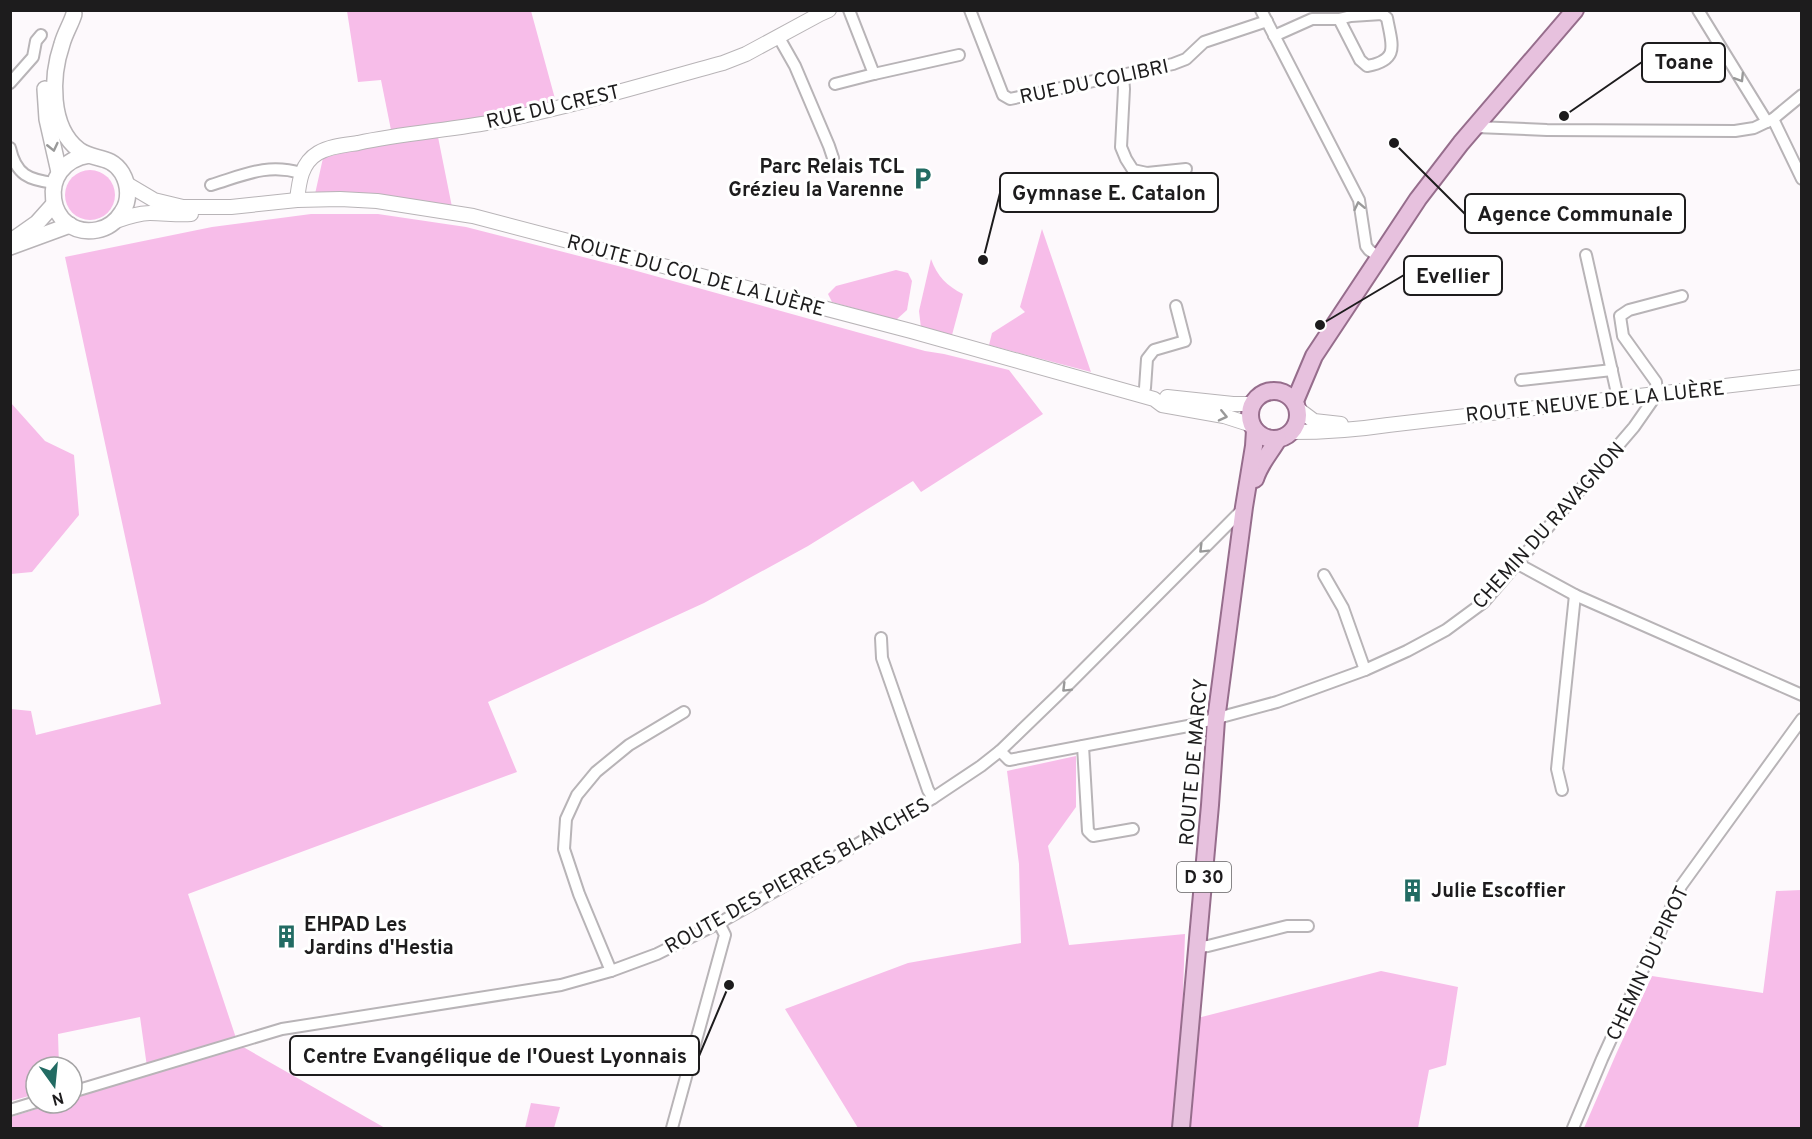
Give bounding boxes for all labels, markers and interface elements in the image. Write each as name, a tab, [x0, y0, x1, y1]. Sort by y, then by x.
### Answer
callout: Toane	[1642, 43, 1725, 82]
text: Toane	[1655, 50, 1713, 77]
street label: RUE DU COLIBRI	[1018, 54, 1171, 111]
one-way arrow	[1732, 72, 1744, 82]
street label: RUE DU CREST	[484, 80, 623, 136]
one-way arrow	[46, 142, 59, 152]
place label: Parc Relais TCL Grézieu la Varenne	[728, 155, 905, 204]
parking icon: Parc Relais TCL Grézieu la Varenne	[909, 165, 935, 191]
callout: Gymnase E. Catalon	[1000, 173, 1218, 212]
text: Gymnase E. Catalon	[1012, 181, 1206, 208]
callout: Agence Communale	[1465, 194, 1685, 233]
one-way arrow	[1353, 201, 1366, 211]
text: Agence Communale	[1477, 202, 1673, 229]
street label: ROUTE DU COL DE LA LUÈRE	[564, 228, 828, 324]
callout: Evellier	[1404, 256, 1502, 295]
text: Evellier	[1416, 264, 1490, 291]
street label: ROUTE NEUVE DE LA LUÈRE	[1464, 374, 1726, 430]
one-way arrow	[1218, 409, 1228, 422]
street label: CHEMIN DU RAVAGNON	[1468, 437, 1631, 615]
one-way arrow	[1199, 541, 1210, 552]
street label: ROUTE DE MARCY	[1175, 677, 1215, 847]
one-way arrow	[1062, 680, 1073, 691]
street label: ROUTE DES PIERRES BLANCHES	[661, 793, 935, 961]
road number: D 30	[1177, 862, 1231, 892]
building icon: Julie Escoffier	[1400, 877, 1426, 903]
place label: Julie Escoffier	[1431, 879, 1566, 905]
street label: CHEMIN DU PIROT	[1602, 882, 1696, 1045]
place label: EHPAD Les Jardins d'Hestia	[304, 913, 454, 962]
building icon: EHPAD Les Jardins d'Hestia	[273, 923, 299, 949]
callout: Centre Evangélique de l'Ouest Lyonnais	[290, 1036, 699, 1075]
text: Centre Evangélique de l'Ouest Lyonnais	[303, 1044, 687, 1071]
north arrow	[24, 1055, 84, 1115]
text: N	[49, 1086, 66, 1109]

